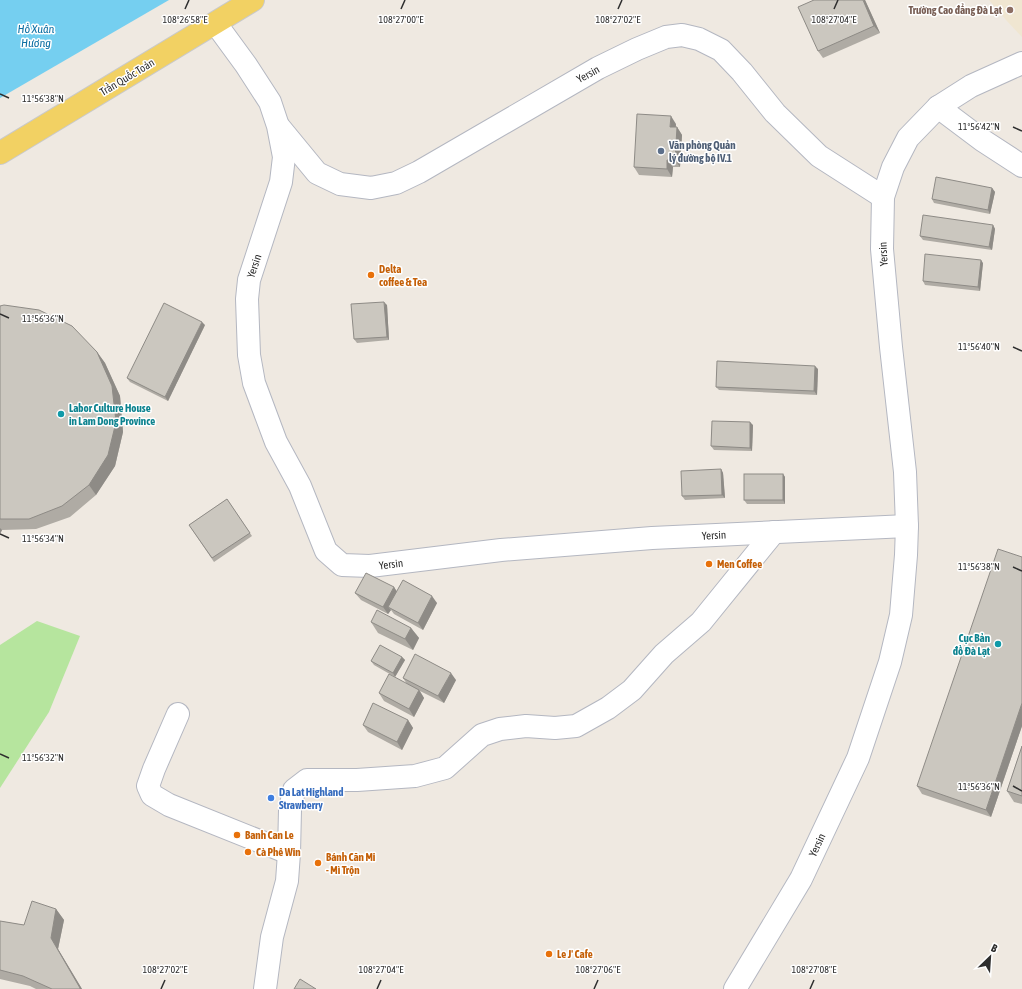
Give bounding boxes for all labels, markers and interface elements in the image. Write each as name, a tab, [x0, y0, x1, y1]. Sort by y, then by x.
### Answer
place label: Trường Cao đẳng Đà Lạt	[908, 3, 1003, 16]
marker: Trường Cao đẳng Đà Lạt	[1005, 5, 1015, 15]
text: 108°26'58"E	[163, 14, 208, 25]
text: 108°27'00"E	[379, 14, 424, 25]
text: 108°27'02"E	[596, 14, 641, 25]
text: 108°27'04"E	[812, 14, 857, 25]
water label: Hồ Xuân Hương	[18, 22, 55, 50]
street label: Trần Quốc Toản	[98, 56, 156, 98]
street label: Yersin	[574, 63, 602, 85]
text: 11°56'38"N	[22, 93, 64, 104]
text: 11°56'42"N	[958, 121, 1000, 132]
place label: Văn phòng Quản lý đường bộ IV.1	[668, 139, 736, 164]
marker: Văn phòng Quản lý đường bộ IV.1	[656, 146, 666, 156]
street label: Yersin	[876, 242, 890, 266]
street label: Yersin	[245, 253, 263, 279]
place label: Delta coffee & Tea	[379, 263, 427, 288]
marker: Delta coffee & Tea	[366, 270, 376, 280]
text: 11°56'36"N	[22, 313, 64, 324]
text: 11°56'40"N	[958, 341, 1000, 352]
place label: Labor Culture House in Lam Dong Province	[69, 402, 155, 427]
marker: Labor Culture House in Lam Dong Province	[56, 409, 66, 419]
street label: Yersin	[702, 528, 726, 542]
text: 11°56'34"N	[22, 533, 64, 544]
street label: Yersin	[378, 557, 404, 571]
place label: Men Coffee	[717, 558, 762, 570]
marker: Men Coffee	[704, 559, 714, 569]
text: 11°56'38"N	[958, 561, 1000, 572]
place label: Cục Bản đồ Đà Lạt	[953, 632, 991, 657]
marker: Cục Bản đồ Đà Lạt	[993, 639, 1003, 649]
text: 11°56'32"N	[22, 752, 64, 763]
text: 11°56'36"N	[958, 781, 1000, 792]
place label: Da Lat Highland Strawberry	[279, 786, 343, 811]
marker: Da Lat Highland Strawberry	[266, 793, 276, 803]
place label: Banh Can Le	[245, 829, 294, 841]
marker: Banh Can Le	[232, 830, 242, 840]
street label: Yersin	[806, 831, 828, 859]
place label: Cà Phê Win	[256, 846, 301, 858]
marker: Cà Phê Win	[243, 847, 253, 857]
place label: Bánh Căn Mi - Mì Trộn	[326, 851, 376, 876]
marker: Bánh Căn Mi - Mì Trộn	[313, 858, 323, 868]
north arrow	[970, 937, 1010, 977]
text: B	[989, 941, 1000, 955]
place label: Le J' Cafe	[557, 948, 593, 960]
marker: Le J' Cafe	[544, 949, 554, 959]
text: 108°27'02"E	[143, 964, 188, 975]
text: 108°27'04"E	[359, 964, 404, 975]
text: 108°27'06"E	[576, 964, 621, 975]
text: 108°27'08"E	[792, 964, 837, 975]

